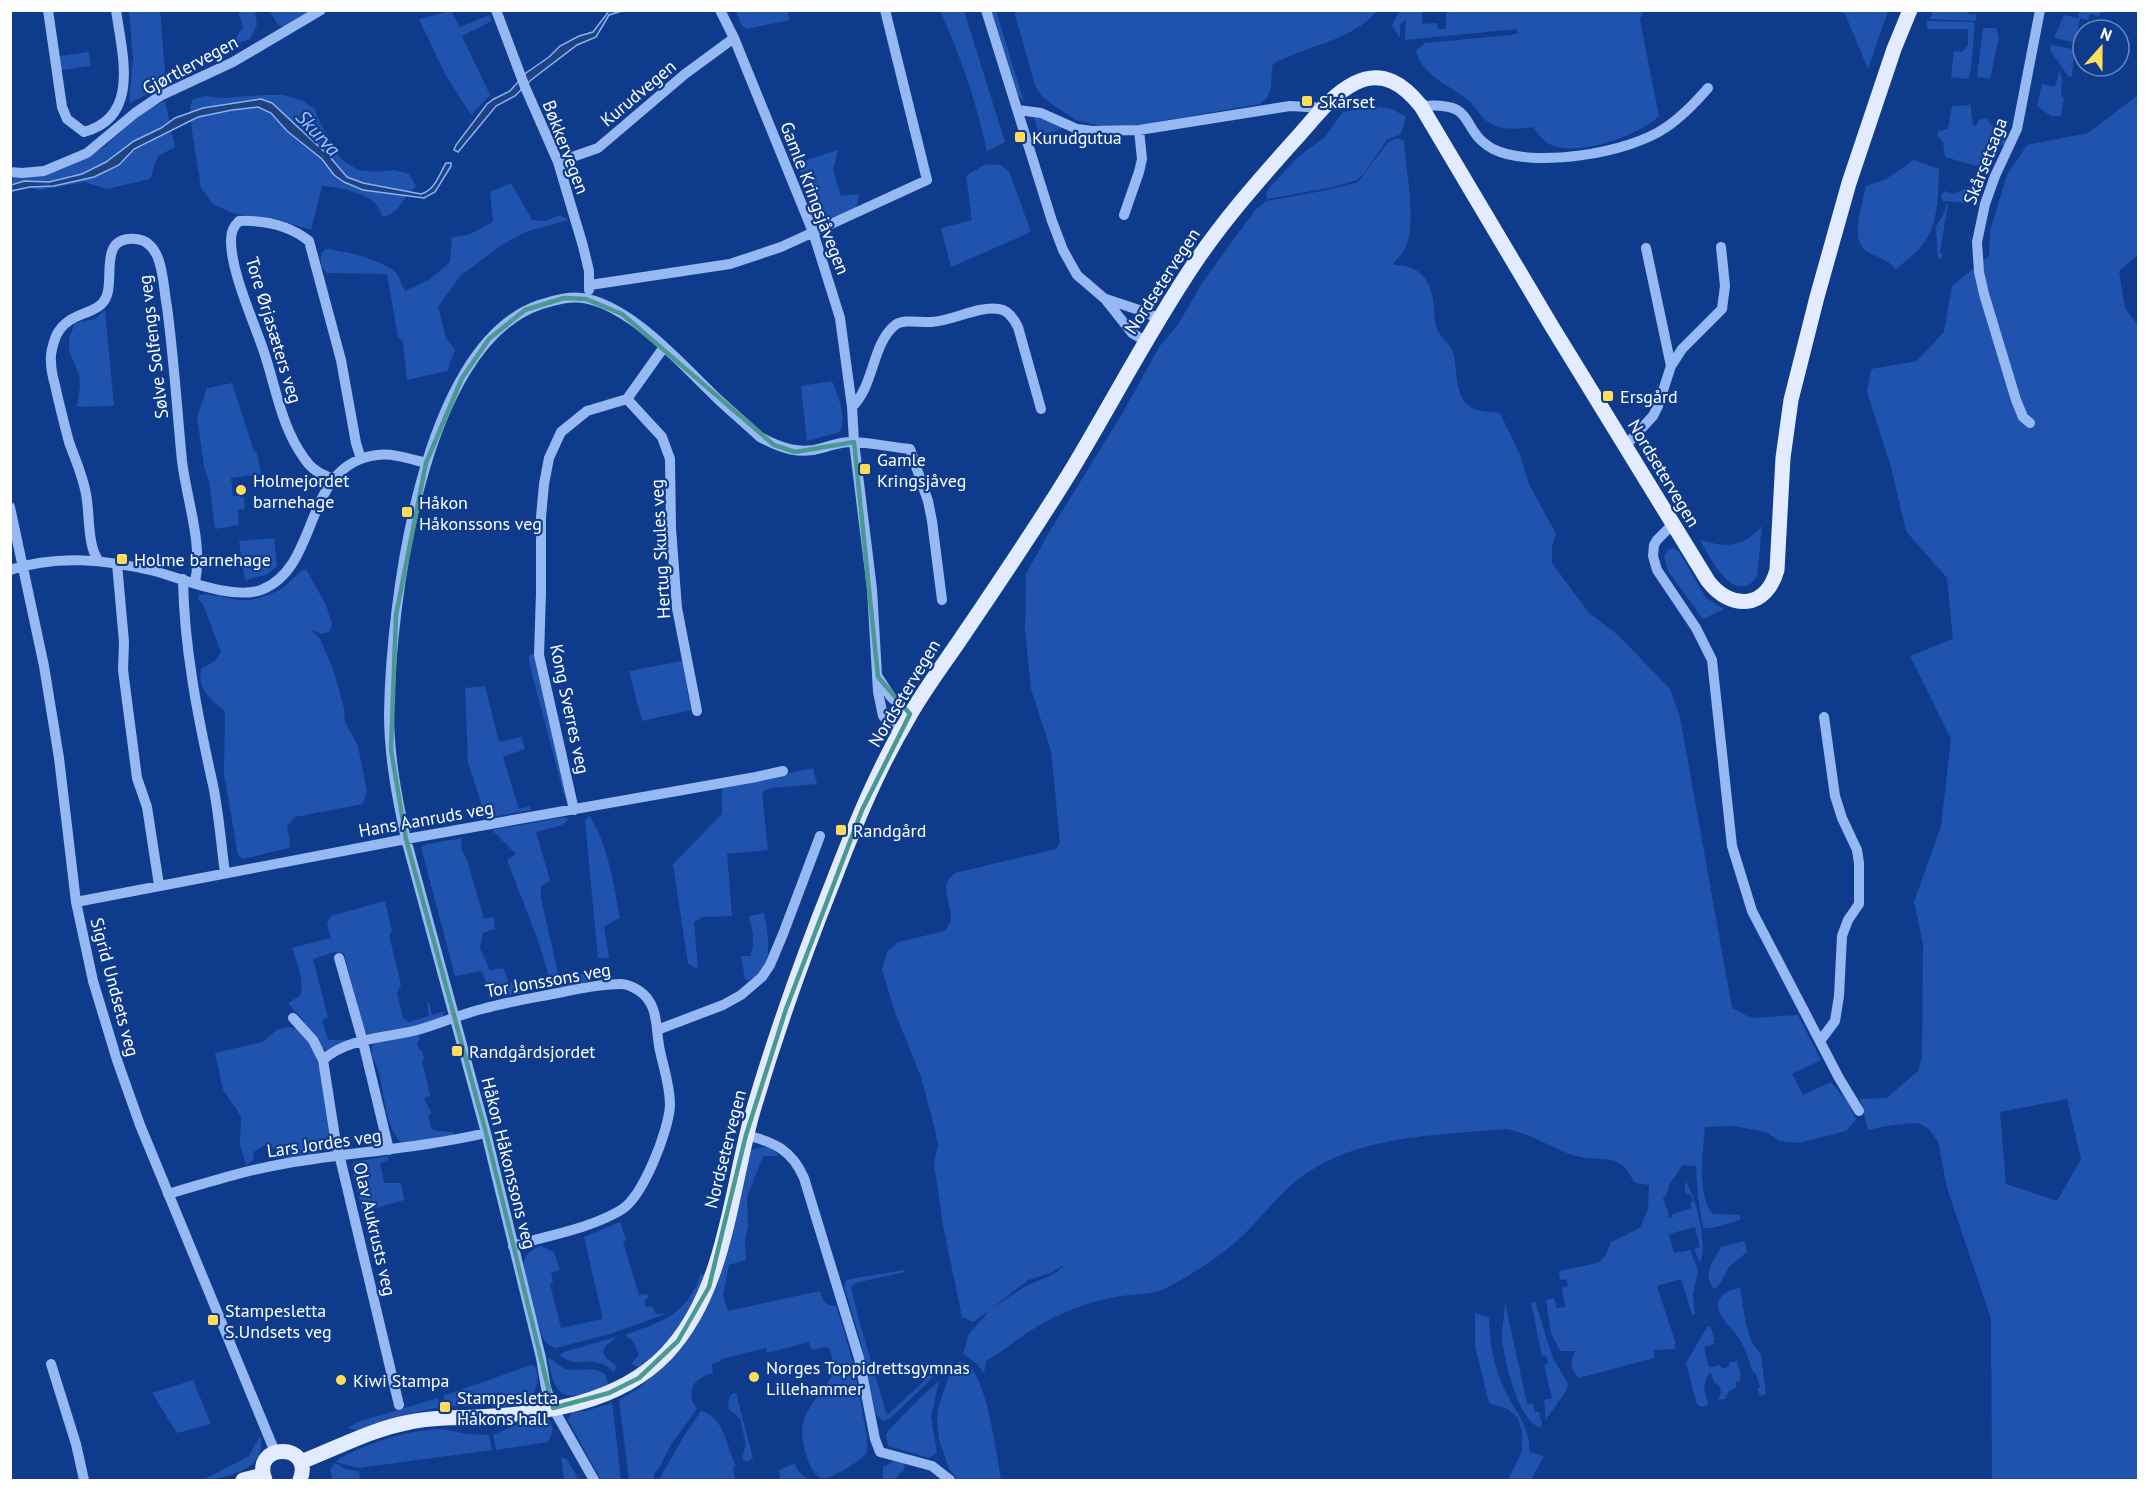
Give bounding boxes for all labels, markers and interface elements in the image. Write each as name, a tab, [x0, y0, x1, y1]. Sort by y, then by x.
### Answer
north arrow	[2071, 18, 2131, 78]
text: N	[2098, 23, 2115, 45]
street label: Gjørtlervegen	[138, 30, 242, 100]
street label: Kurudvegen	[595, 55, 681, 131]
place label: Skårset	[1319, 90, 1375, 113]
marker: Skårset	[1300, 94, 1314, 108]
street label: Bøkkervegen	[538, 97, 594, 197]
water label: Skurva	[290, 104, 346, 162]
street label: Skårsetsaga	[1958, 114, 2012, 208]
street label: Gamle Kringsjåvegen	[775, 118, 855, 278]
place label: Kurudgutua	[1032, 126, 1122, 149]
marker: Kurudgutua	[1013, 130, 1027, 144]
street label: Nordsetervegen	[1119, 224, 1205, 338]
street label: Tore Ørjasæters veg	[241, 254, 307, 406]
street label: Sølve Solfengs veg	[133, 274, 173, 420]
place label: Ersgård	[1620, 385, 1678, 408]
marker: Ersgård	[1601, 389, 1615, 403]
street label: Nordsetervegen	[1623, 415, 1705, 531]
place label: Gamle Kringsjåveg	[877, 448, 966, 492]
marker: Gamle Kringsjåveg	[858, 462, 872, 476]
place label: Holmejordet barnehage	[253, 469, 349, 513]
street label: Hertug Skules veg	[645, 479, 675, 619]
marker: Holmejordet barnehage	[234, 483, 248, 497]
place label: Håkon Håkonssons veg	[419, 491, 542, 535]
marker: Håkon Håkonssons veg	[400, 505, 414, 519]
place label: Holme barnehage	[134, 548, 271, 571]
marker: Holme barnehage	[115, 552, 129, 566]
street label: Nordsetervegen	[863, 635, 945, 751]
street label: Kong Sverres veg	[545, 642, 595, 776]
street label: Hans Aanruds veg	[357, 796, 495, 842]
place label: Randgård	[853, 819, 926, 842]
marker: Randgård	[834, 823, 848, 837]
street label: Sigrid Undsets veg	[85, 915, 145, 1059]
street label: Tor Jonssons veg	[484, 958, 612, 1002]
place label: Randgårdsjordet	[469, 1040, 595, 1063]
marker: Randgårdsjordet	[450, 1044, 464, 1058]
street label: Håkon Håkonssons veg	[476, 1075, 542, 1251]
street label: Nordsetervegen	[699, 1087, 751, 1211]
street label: Lars Jordes veg	[265, 1124, 383, 1162]
street label: Olav Aukrusts veg	[348, 1160, 402, 1298]
place label: Stampesletta S.Undsets veg	[225, 1299, 332, 1343]
marker: Stampesletta S.Undsets veg	[206, 1313, 220, 1327]
place label: Norges Toppidrettsgymnas Lillehammer	[766, 1356, 970, 1400]
place label: Kiwi Stampa	[353, 1369, 450, 1392]
marker: Norges Toppidrettsgymnas Lillehammer	[747, 1370, 761, 1384]
marker: Kiwi Stampa	[334, 1373, 348, 1387]
place label: Stampesletta Håkons hall	[457, 1386, 558, 1430]
marker: Stampesletta Håkons hall	[438, 1400, 452, 1414]

